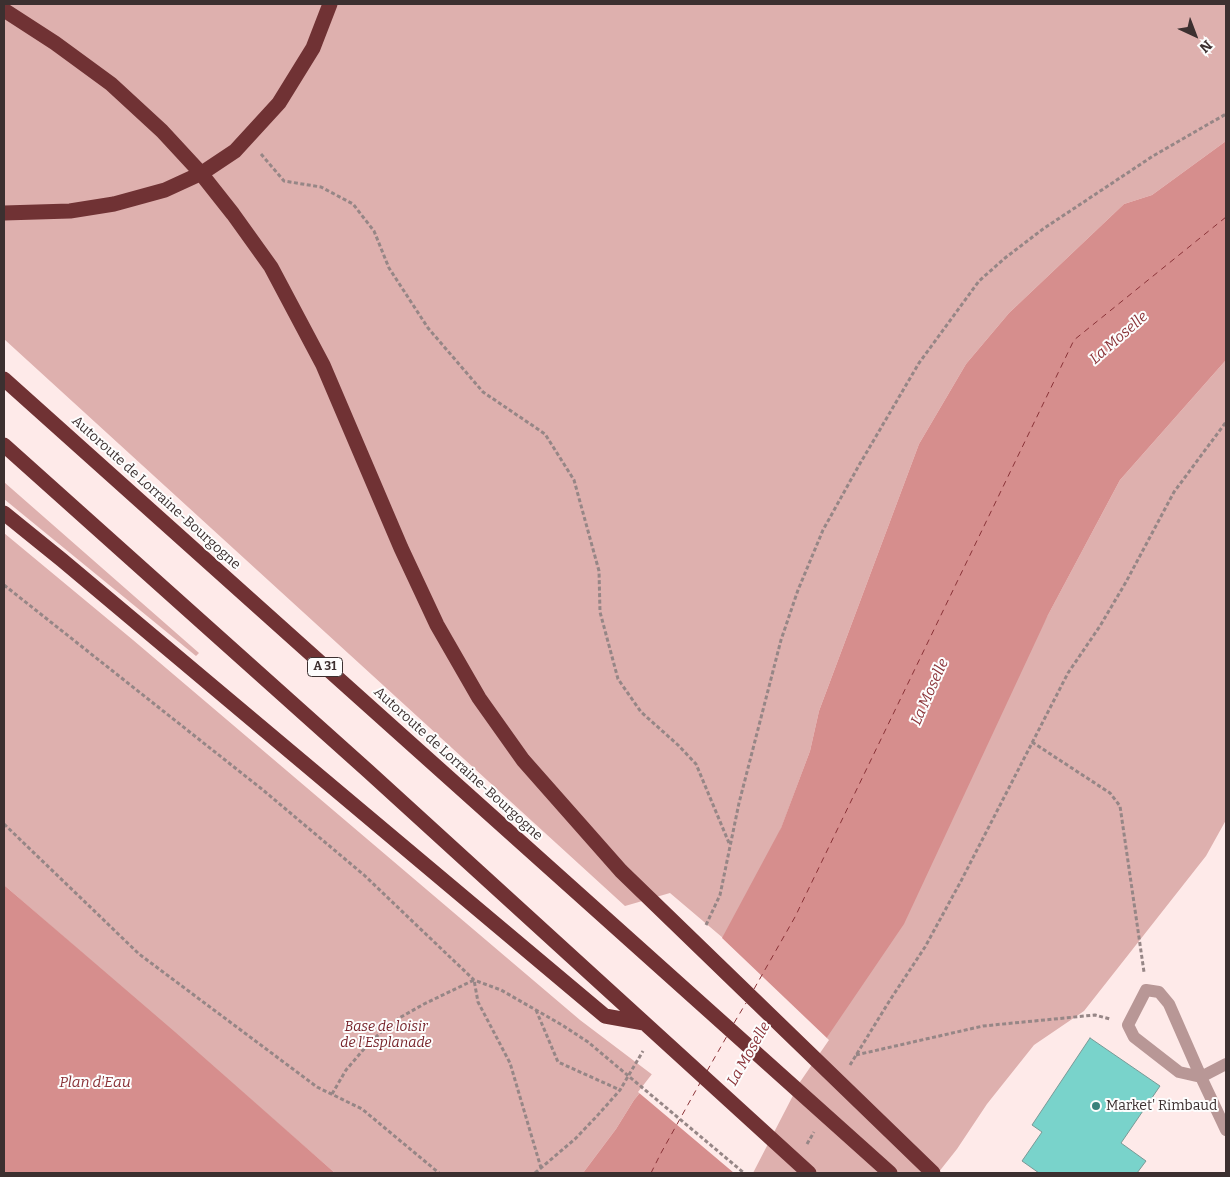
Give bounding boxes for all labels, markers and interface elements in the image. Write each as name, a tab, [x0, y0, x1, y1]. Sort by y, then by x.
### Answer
north arrow	[1170, 10, 1220, 60]
text: N	[1196, 36, 1215, 56]
water label: La Moselle	[1086, 308, 1152, 368]
street label: Autoroute de Lorraine-Bourgogne	[68, 413, 244, 573]
water label: La Moselle	[907, 656, 953, 728]
road number: A 31	[308, 658, 342, 676]
street label: Autoroute de Lorraine-Bourgogne	[370, 684, 546, 844]
park label: Base de loisir de l'Esplanade	[340, 1019, 432, 1052]
water label: La Moselle	[723, 1019, 775, 1089]
water label: Plan d'Eau	[59, 1074, 131, 1092]
place label: Market' Rimbaud	[1106, 1098, 1217, 1114]
marker: Market' Rimbaud	[1090, 1100, 1102, 1112]

